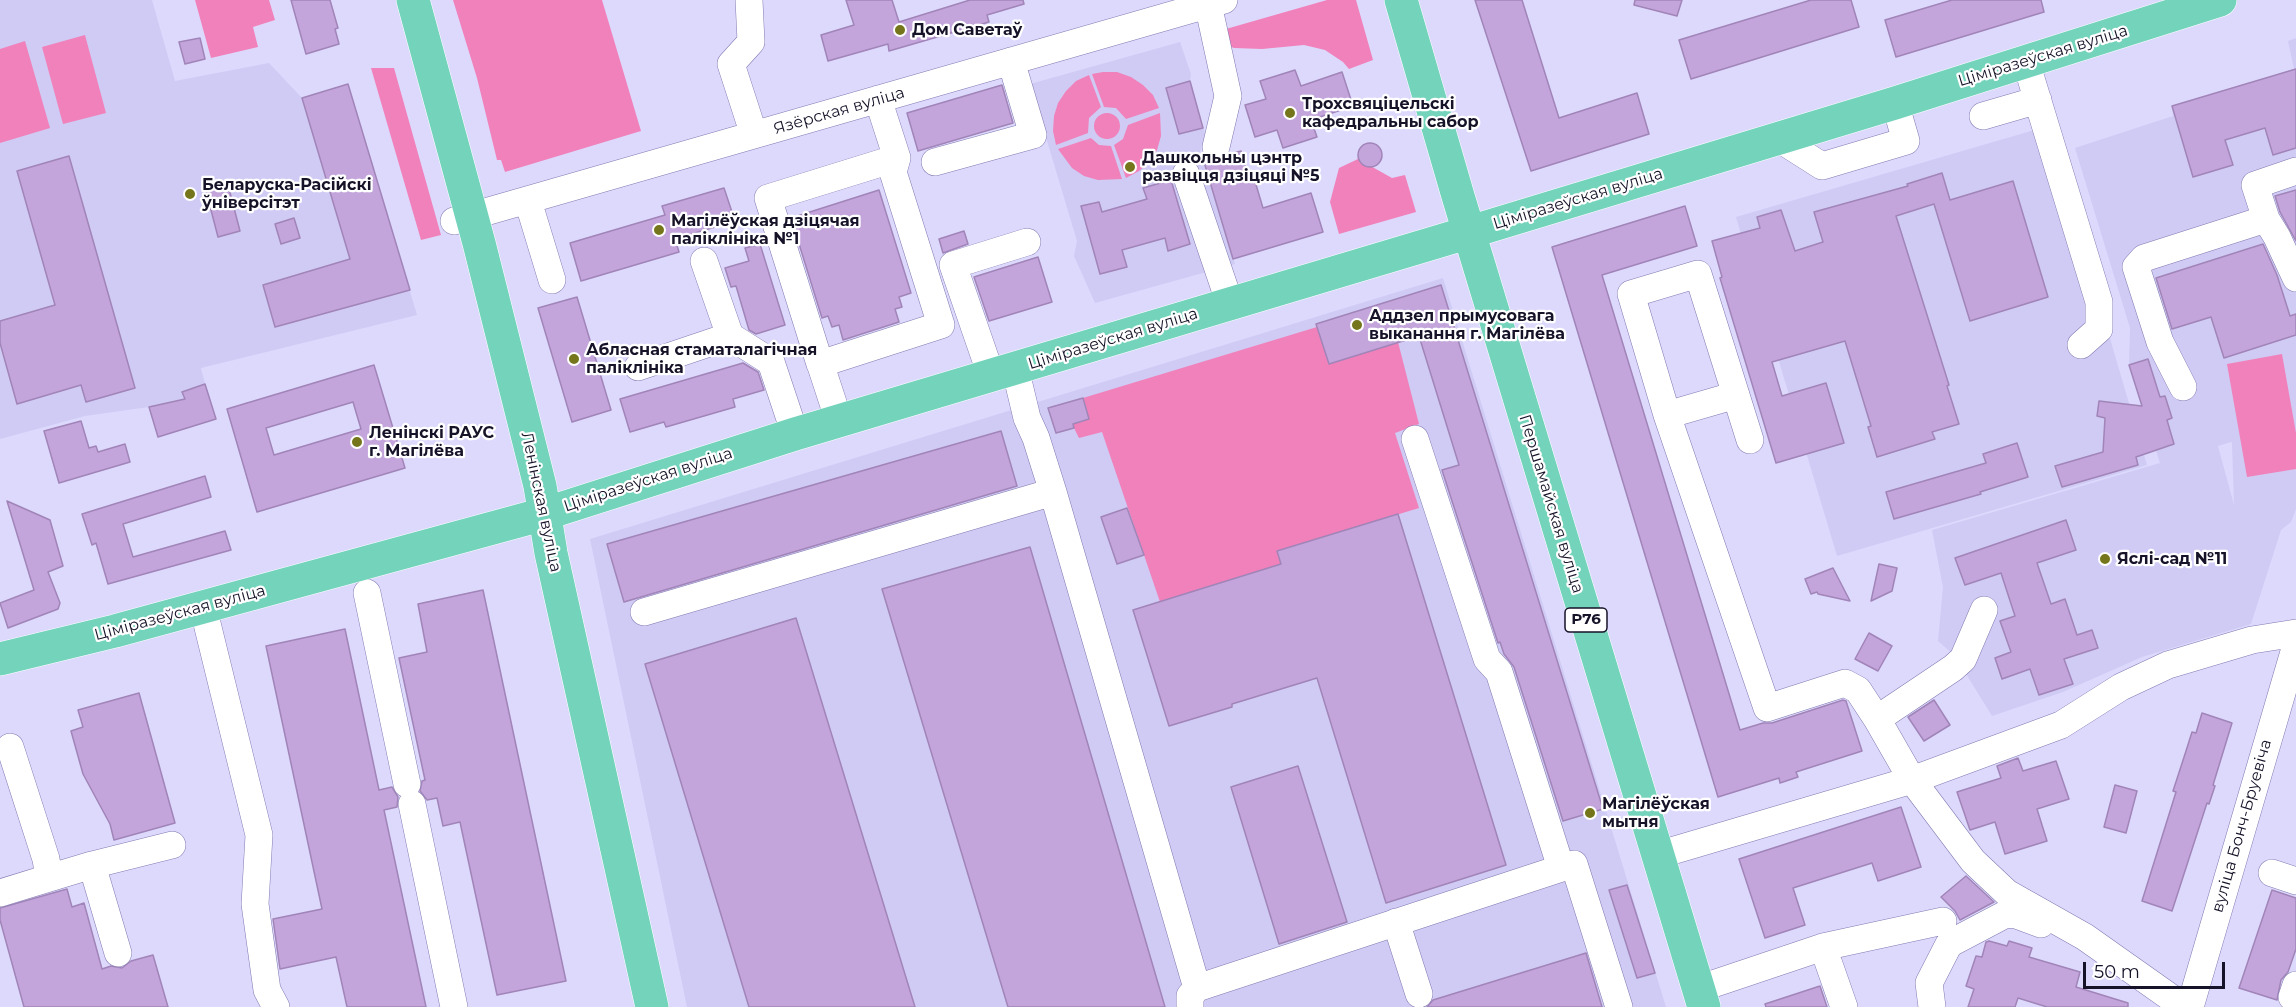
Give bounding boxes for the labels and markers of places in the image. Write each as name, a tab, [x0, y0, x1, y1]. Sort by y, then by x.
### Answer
place label: Дом Саветаў	[912, 20, 1022, 40]
marker: Дом Саветаў	[893, 23, 907, 37]
place label: Трохсвяціцельскі кафедральны сабор	[1302, 94, 1479, 132]
marker: Трохсвяціцельскі кафедральны сабор	[1283, 106, 1297, 120]
place label: Дашкольны цэнтр развіцця дзіцяці №5	[1142, 148, 1320, 186]
marker: Дашкольны цэнтр развіцця дзіцяці №5	[1123, 160, 1137, 174]
place label: Беларуска-Расійскі ўніверсітэт	[202, 175, 372, 213]
marker: Беларуска-Расійскі ўніверсітэт	[183, 187, 197, 201]
place label: Магілёўская дзіцячая паліклініка №1	[671, 211, 860, 249]
marker: Магілёўская дзіцячая паліклініка №1	[652, 223, 666, 237]
place label: Аддзел прымусовага выканання г. Магілёва	[1369, 306, 1565, 344]
marker: Аддзел прымусовага выканання г. Магілёва	[1350, 318, 1364, 332]
place label: Абласная стаматалагічная паліклініка	[586, 340, 817, 378]
marker: Абласная стаматалагічная паліклініка	[567, 352, 581, 366]
place label: Ленінскі РАУС г. Магілёва	[369, 423, 494, 461]
marker: Ленінскі РАУС г. Магілёва	[350, 435, 364, 449]
place label: Яслі-сад №11	[2117, 549, 2227, 569]
marker: Яслі-сад №11	[2098, 552, 2112, 566]
place label: Магілёўская мытня	[1602, 794, 1710, 832]
marker: Магілёўская мытня	[1583, 806, 1597, 820]

